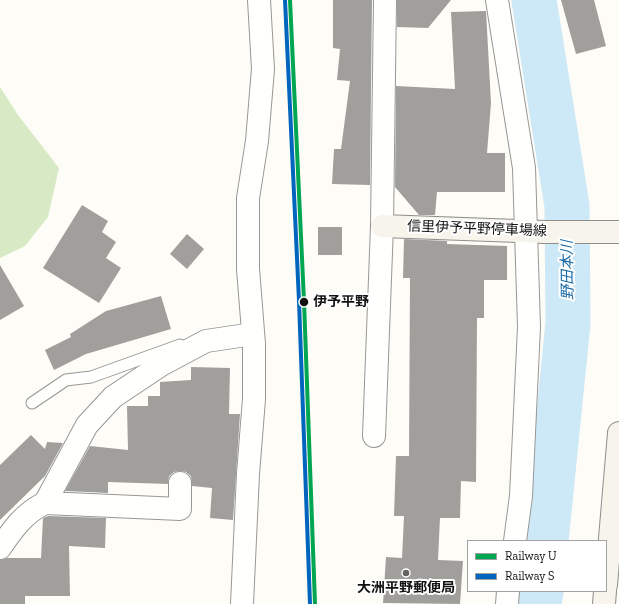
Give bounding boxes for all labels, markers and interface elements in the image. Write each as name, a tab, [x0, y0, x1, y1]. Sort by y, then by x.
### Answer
street label: 信里伊予平野停車場線	[407, 218, 547, 240]
water label: 野田本川	[558, 240, 578, 300]
place label: 伊予平野	[313, 294, 369, 310]
marker: 伊予平野	[298, 296, 310, 308]
legend	[467, 540, 607, 592]
text: Railway U	[505, 549, 557, 563]
marker: 大洲平野郵便局	[401, 568, 411, 578]
text: Railway S	[505, 569, 554, 583]
place label: 大洲平野郵便局	[357, 580, 455, 596]

